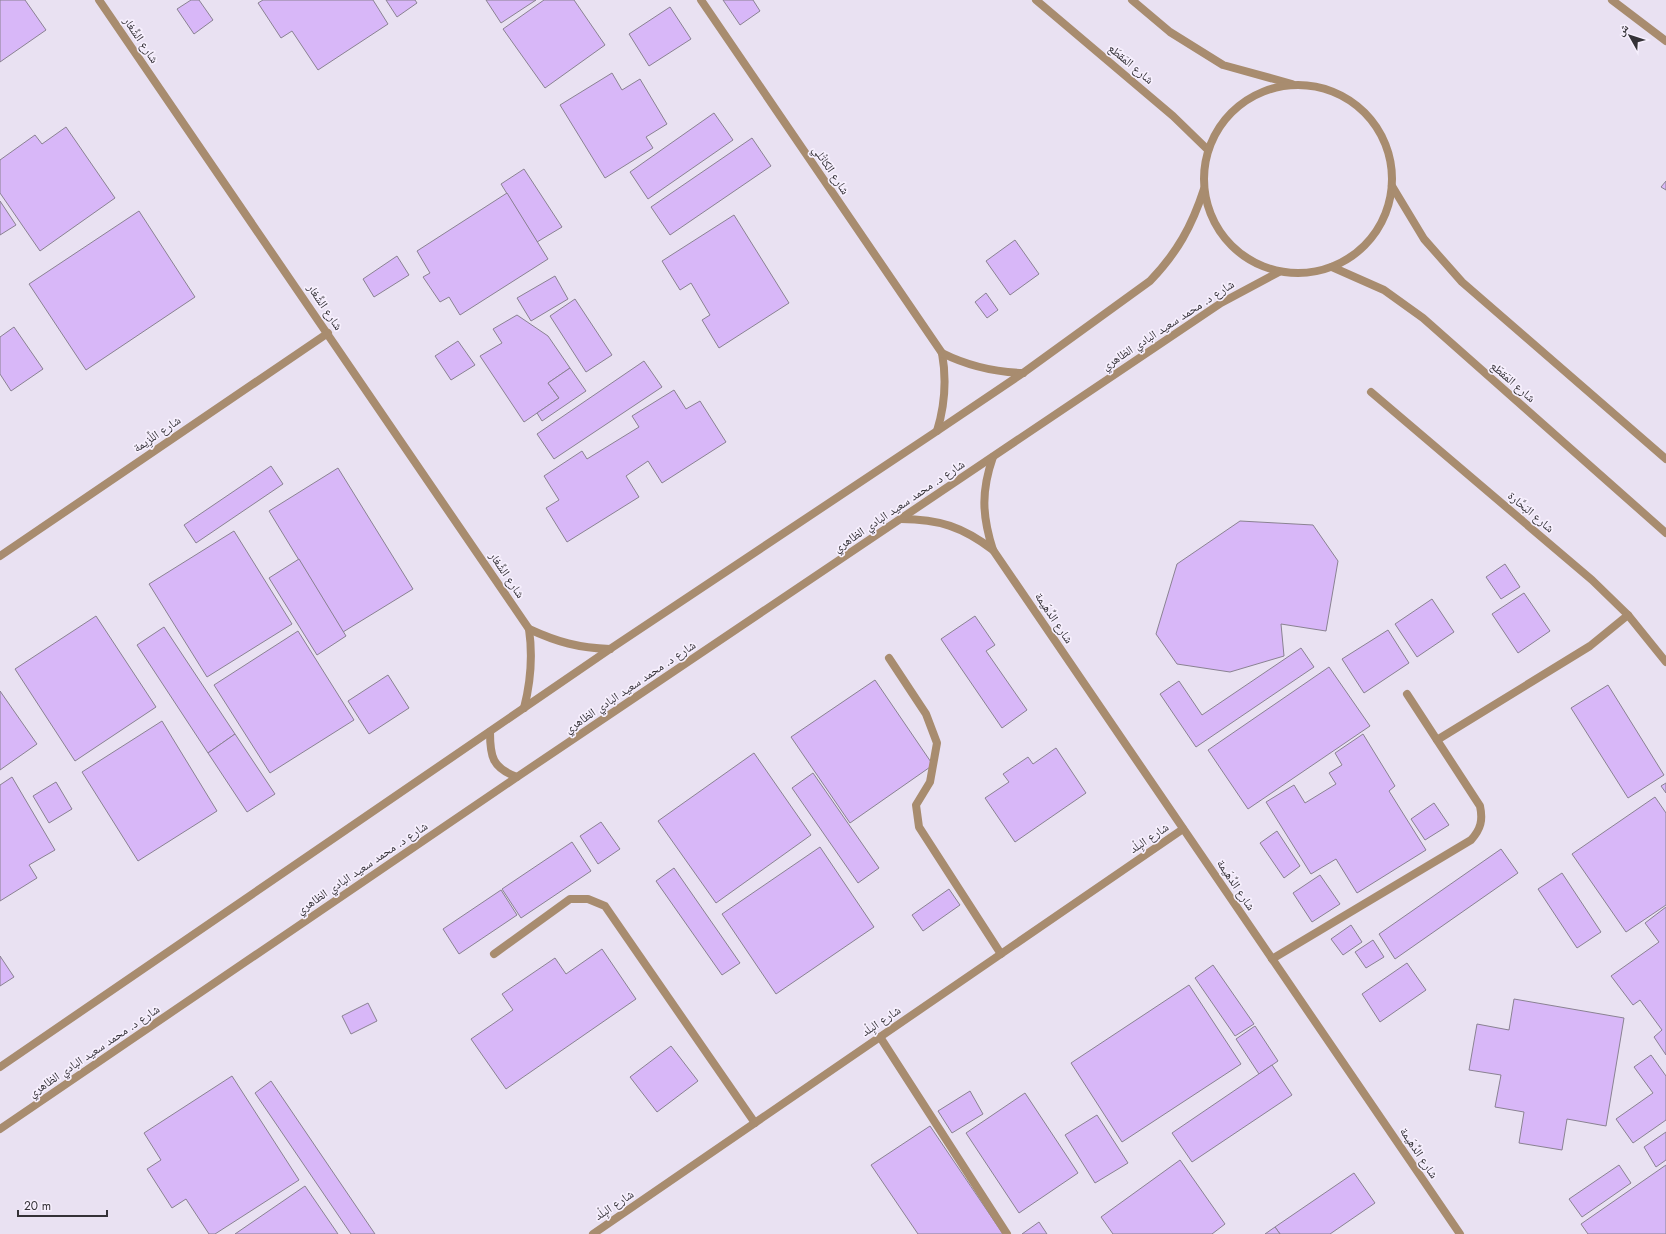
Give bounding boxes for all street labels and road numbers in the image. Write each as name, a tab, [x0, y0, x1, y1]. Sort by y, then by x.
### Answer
street label: شارع الشِّغار	[118, 12, 163, 67]
street label: شارع المَقطَع	[1104, 40, 1158, 89]
street label: شارع الكاتْلي	[807, 142, 854, 199]
street label: شارع د. محمد سعيد البادي الظاهري	[1098, 275, 1239, 376]
street label: شارع الشِّغار	[302, 279, 347, 334]
street label: شارع المَقطَع	[1486, 357, 1540, 407]
street label: شارع اللِّزِيمة	[130, 411, 185, 457]
street label: شارع د. محمد سعيد البادي الظاهري	[830, 455, 969, 558]
street label: شارع البَحَّارة	[1504, 487, 1558, 537]
street label: شارع الشِّغار	[484, 547, 529, 602]
street label: شارع الدِّهَيمة	[1030, 589, 1078, 647]
street label: شارع د. محمد سعيد البادي الظاهري	[561, 636, 700, 739]
street label: شارع د. محمد سعيد البادي الظاهري	[293, 817, 432, 920]
street label: شارع البِلْد	[1126, 818, 1172, 858]
street label: شارع الدِّهَيمة	[1212, 856, 1260, 914]
street label: شارع د. محمد سعيد البادي الظاهري	[25, 1000, 164, 1103]
street label: شارع البِلْد	[858, 1001, 904, 1041]
street label: شارع الدِّهَيمة	[1395, 1124, 1443, 1182]
street label: شارع البِلْد	[591, 1185, 637, 1225]

